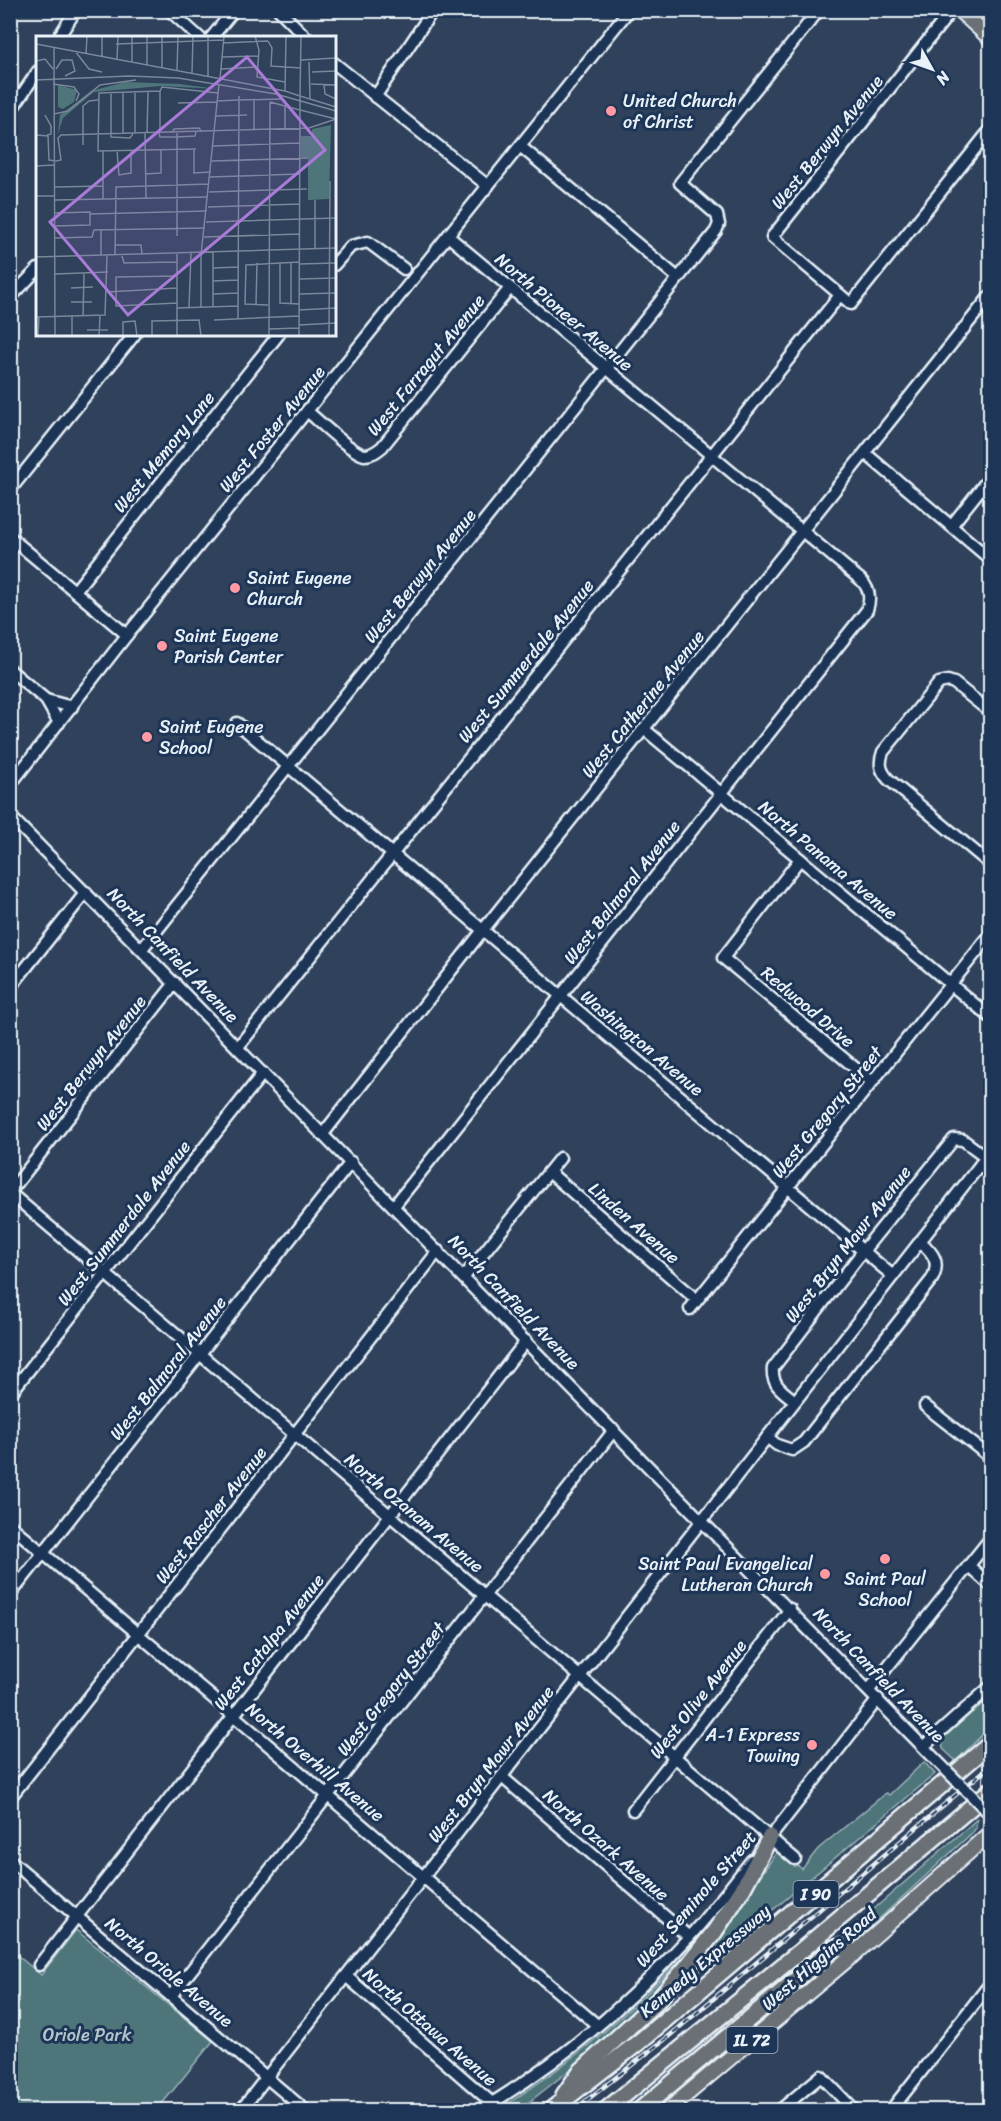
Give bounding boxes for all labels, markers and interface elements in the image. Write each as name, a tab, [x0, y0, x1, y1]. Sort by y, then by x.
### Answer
inset map	[36, 36, 336, 336]
north arrow	[902, 39, 962, 99]
text: N	[928, 64, 958, 93]
street label: West Berwyn Avenue	[762, 67, 892, 217]
place label: United Church of Christ	[623, 85, 737, 138]
marker: United Church of Christ	[604, 104, 618, 118]
street label: North Pioneer Avenue	[487, 244, 641, 380]
street label: West Farragut Avenue	[358, 287, 494, 443]
street label: West Foster Avenue	[210, 358, 334, 500]
street label: West Memory Lane	[105, 384, 223, 520]
street label: West Berwyn Avenue	[355, 501, 485, 651]
place label: Saint Eugene Church	[247, 562, 352, 615]
street label: West Summerdale Avenue	[449, 572, 603, 750]
marker: Saint Eugene Church	[228, 581, 242, 595]
place label: Saint Eugene Parish Center	[174, 620, 284, 673]
street label: West Catherine Avenue	[573, 623, 713, 785]
marker: Saint Eugene Parish Center	[155, 639, 169, 653]
place label: Saint Eugene School	[159, 711, 264, 764]
marker: Saint Eugene School	[140, 730, 154, 744]
street label: North Panama Avenue	[751, 792, 905, 928]
street label: West Balmoral Avenue	[555, 813, 689, 971]
street label: North Canfield Avenue	[99, 879, 247, 1031]
street label: Redwood Drive	[754, 958, 862, 1056]
street label: Washington Avenue	[573, 982, 711, 1105]
street label: West Berwyn Avenue	[27, 988, 155, 1138]
street label: West Gregory Street	[763, 1038, 891, 1186]
street label: West Summerdale Avenue	[49, 1133, 199, 1313]
street label: West Bryn Mawr Avenue	[776, 1158, 920, 1330]
street label: Linden Avenue	[581, 1174, 687, 1272]
street label: North Canfield Avenue	[440, 1226, 588, 1378]
street label: West Balmoral Avenue	[101, 1289, 235, 1447]
street label: West Rascher Avenue	[147, 1439, 275, 1591]
street label: North Ozanam Avenue	[337, 1445, 491, 1581]
place label: Saint Paul Evangelical Lutheran Church	[638, 1548, 814, 1601]
marker: Saint Paul School	[878, 1552, 892, 1566]
place label: Saint Paul School	[844, 1563, 927, 1616]
street label: West Catalpa Avenue	[205, 1566, 333, 1718]
marker: Saint Paul Evangelical Lutheran Church	[818, 1567, 832, 1581]
street label: North Canfield Avenue	[805, 1599, 953, 1751]
street label: West Gregory Street	[328, 1614, 454, 1763]
street label: West Olive Avenue	[641, 1632, 755, 1766]
street label: West Bryn Mawr Avenue	[419, 1678, 563, 1850]
street label: North Overhill Avenue	[238, 1694, 392, 1830]
place label: A-1 Express Towing	[705, 1719, 801, 1772]
marker: A-1 Express Towing	[805, 1738, 819, 1752]
street label: North Ozark Avenue	[535, 1781, 677, 1909]
street label: West Seminole Street	[627, 1823, 765, 1975]
road number: I 90	[794, 1881, 838, 1907]
street label: Kennedy Expressway	[632, 1896, 779, 2026]
street label: West Higgins Road	[754, 1898, 885, 2019]
street label: North Oriole Avenue	[97, 1908, 241, 2036]
street label: North Ottawa Avenue	[355, 1959, 505, 2095]
park label: Oriole Park	[43, 2019, 132, 2051]
road number: IL 72	[726, 2027, 777, 2053]

